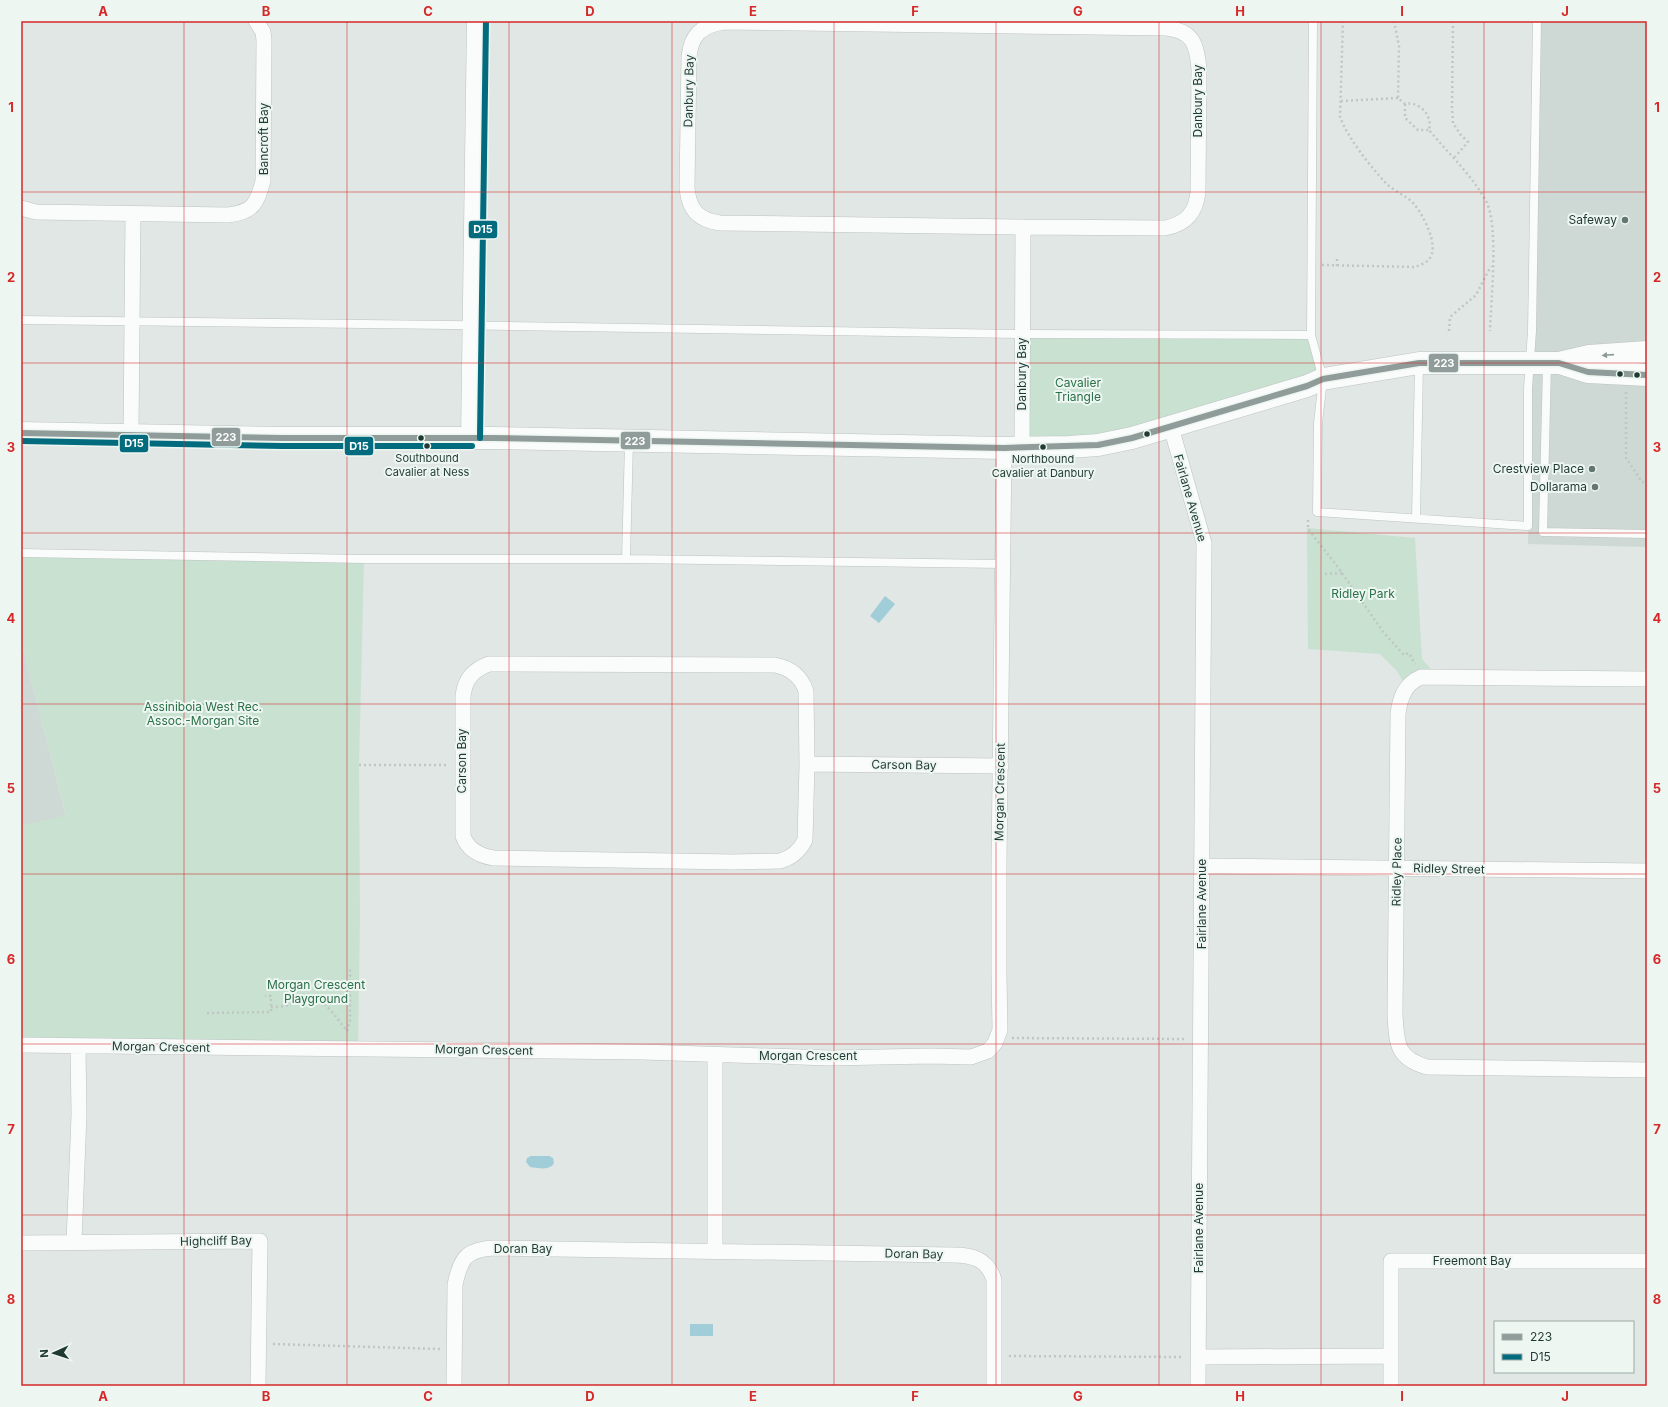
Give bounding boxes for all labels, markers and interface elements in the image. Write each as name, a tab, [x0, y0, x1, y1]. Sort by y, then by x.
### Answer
text: A	[98, 3, 108, 19]
text: B	[262, 3, 271, 19]
text: C	[423, 3, 433, 19]
text: D	[585, 3, 595, 19]
text: E	[749, 3, 757, 19]
text: F	[911, 3, 919, 19]
text: G	[1073, 3, 1083, 19]
text: H	[1235, 3, 1245, 19]
text: I	[1400, 3, 1404, 19]
text: J	[1561, 3, 1569, 19]
street label: Danbury Bay	[680, 54, 697, 128]
street label: Danbury Bay	[1190, 64, 1205, 137]
text: 1	[8, 99, 14, 115]
text: 1	[1654, 99, 1660, 115]
street label: Bancroft Bay	[256, 102, 271, 175]
place label: Safeway	[1569, 212, 1617, 227]
marker: Safeway	[1620, 215, 1630, 225]
line badge: D15	[468, 220, 498, 239]
text: D15	[473, 222, 493, 236]
text: 2	[7, 269, 15, 285]
text: 2	[1653, 269, 1661, 285]
street label: Danbury Bay	[1014, 337, 1029, 410]
one-way arrow	[1602, 351, 1614, 358]
line badge: 223	[1428, 353, 1459, 373]
text: 223	[1434, 356, 1454, 370]
unlabelled marker	[1615, 369, 1625, 379]
unlabelled marker	[1632, 370, 1642, 380]
park label: Cavalier Triangle	[1055, 375, 1102, 404]
line badge: 223	[211, 427, 241, 447]
unlabelled marker	[1142, 429, 1152, 439]
text: 223	[216, 430, 236, 444]
line badge: 223	[620, 431, 651, 450]
unlabelled marker	[416, 433, 426, 443]
line badge: D15	[119, 434, 149, 453]
text: 223	[625, 434, 645, 448]
text: D15	[124, 436, 144, 450]
line badge: D15	[344, 436, 374, 456]
text: 3	[7, 439, 15, 455]
text: D15	[349, 439, 369, 453]
text: 3	[1653, 439, 1661, 455]
marker: Southbound Cavalier at Ness	[422, 441, 432, 451]
marker: Northbound Cavalier at Danbury	[1038, 442, 1048, 452]
place label: Southbound Cavalier at Ness	[385, 451, 469, 479]
place label: Northbound Cavalier at Danbury	[992, 452, 1094, 480]
street label: Fairlane Avenue	[1171, 452, 1210, 543]
place label: Crestview Place	[1493, 461, 1584, 476]
marker: Crestview Place	[1587, 464, 1597, 474]
place label: Dollarama	[1530, 479, 1587, 494]
marker: Dollarama	[1590, 482, 1600, 492]
park label: Ridley Park	[1331, 586, 1395, 601]
text: 4	[7, 610, 16, 626]
text: 4	[1653, 610, 1662, 626]
park label: Assiniboia West Rec. Assoc.-Morgan Site	[144, 699, 262, 728]
street label: Carson Bay	[454, 728, 469, 794]
street label: Morgan Crescent	[991, 743, 1008, 841]
street label: Carson Bay	[871, 756, 937, 773]
text: 5	[7, 780, 15, 796]
text: 5	[1653, 780, 1661, 796]
street label: Ridley Place	[1388, 837, 1405, 907]
street label: Fairlane Avenue	[1194, 859, 1209, 949]
street label: Ridley Street	[1413, 860, 1485, 877]
text: 6	[7, 951, 15, 967]
text: 6	[1653, 951, 1661, 967]
park label: Morgan Crescent Playground	[267, 977, 365, 1006]
street label: Morgan Crescent	[112, 1038, 210, 1055]
street label: Morgan Crescent	[435, 1041, 533, 1058]
street label: Morgan Crescent	[759, 1048, 857, 1063]
text: 7	[7, 1121, 15, 1137]
text: 7	[1653, 1121, 1661, 1137]
street label: Fairlane Avenue	[1191, 1183, 1206, 1273]
street label: Highcliff Bay	[180, 1232, 252, 1249]
street label: Doran Bay	[494, 1241, 553, 1256]
street label: Doran Bay	[885, 1245, 944, 1262]
street label: Freemont Bay	[1433, 1253, 1511, 1268]
text: 8	[7, 1291, 15, 1307]
text: 8	[1653, 1291, 1661, 1307]
legend	[1494, 1321, 1634, 1373]
text: 223	[1530, 1329, 1552, 1344]
north arrow	[34, 1333, 74, 1373]
text: N	[37, 1349, 51, 1358]
text: D15	[1530, 1349, 1551, 1364]
text: A	[98, 1388, 108, 1404]
text: B	[262, 1388, 271, 1404]
text: C	[423, 1388, 433, 1404]
text: D	[585, 1388, 595, 1404]
text: E	[749, 1388, 757, 1404]
text: F	[911, 1388, 919, 1404]
text: G	[1073, 1388, 1083, 1404]
text: H	[1235, 1388, 1245, 1404]
text: I	[1400, 1388, 1404, 1404]
text: J	[1561, 1388, 1569, 1404]

